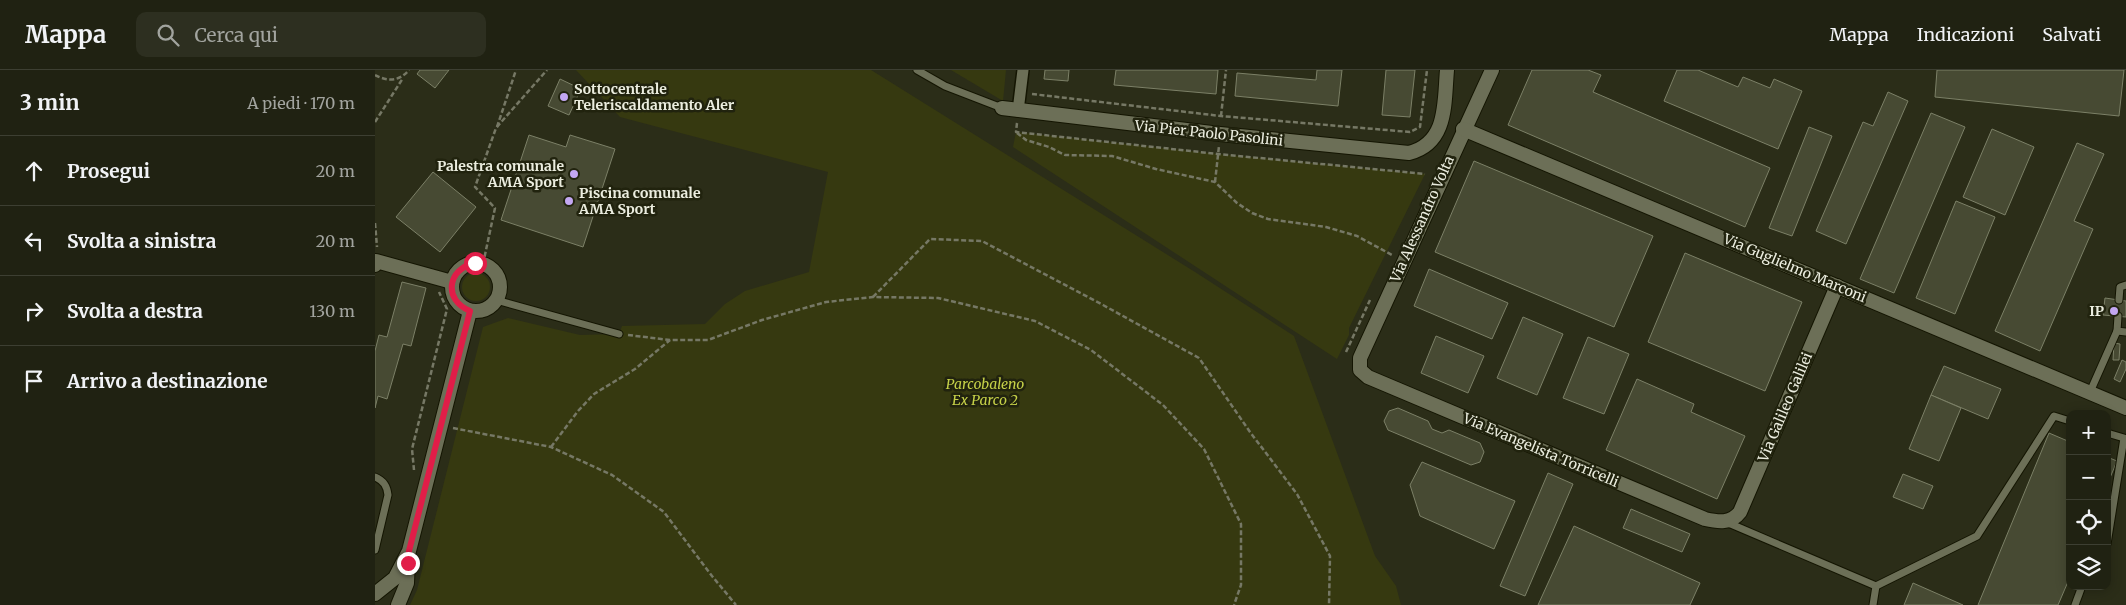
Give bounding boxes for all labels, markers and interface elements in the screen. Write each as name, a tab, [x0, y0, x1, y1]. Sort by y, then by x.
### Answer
search box	[136, 12, 486, 57]
text: Mappa	[25, 19, 106, 50]
icon: search	[154, 21, 182, 49]
text: Cerca qui	[194, 23, 278, 47]
text: Mappa	[1829, 23, 1889, 46]
text: Indicazioni	[1917, 23, 2014, 46]
text: Salvati	[2042, 23, 2101, 46]
place label: Sottocentrale Teleriscaldamento Aler	[574, 80, 735, 114]
text: 3 min	[20, 89, 79, 116]
marker: Sottocentrale Teleriscaldamento Aler	[558, 91, 570, 103]
text: A piedi · 170 m	[247, 93, 355, 113]
street label: Via Pier Paolo Pasolini	[1133, 116, 1285, 150]
street label: Via Alessandro Volta	[1386, 152, 1458, 286]
icon: ahead	[20, 157, 48, 185]
place label: Palestra comunale AMA Sport	[437, 157, 564, 191]
text: Prosegui	[67, 159, 150, 183]
text: 20 m	[316, 161, 355, 181]
marker: Palestra comunale AMA Sport	[568, 168, 580, 180]
place label: Piscina comunale AMA Sport	[578, 184, 701, 218]
marker: Piscina comunale AMA Sport	[563, 195, 575, 207]
icon: left	[20, 227, 48, 255]
text: Svolta a sinistra	[67, 229, 216, 253]
street label: Via Guglielmo Marconi	[1720, 229, 1870, 306]
text: 20 m	[316, 231, 355, 251]
route start	[464, 252, 487, 275]
icon: right	[20, 297, 48, 325]
text: Svolta a destra	[67, 299, 203, 323]
text: 130 m	[309, 301, 355, 321]
place label: IP	[2089, 302, 2104, 320]
marker: IP	[2108, 305, 2120, 317]
street label: Via Galileo Galilei	[1753, 349, 1816, 465]
icon: arrive	[20, 367, 48, 395]
text: Arrivo a destinazione	[67, 369, 267, 393]
park label: Parcobaleno Ex Parco 2	[946, 375, 1024, 409]
street label: Via Evangelista Torricelli	[1460, 409, 1622, 491]
map controls	[2066, 410, 2111, 590]
button: +	[2066, 410, 2111, 455]
button: −	[2066, 455, 2111, 500]
button: locate	[2066, 500, 2111, 545]
button: layers	[2066, 545, 2111, 590]
route end	[397, 552, 420, 575]

